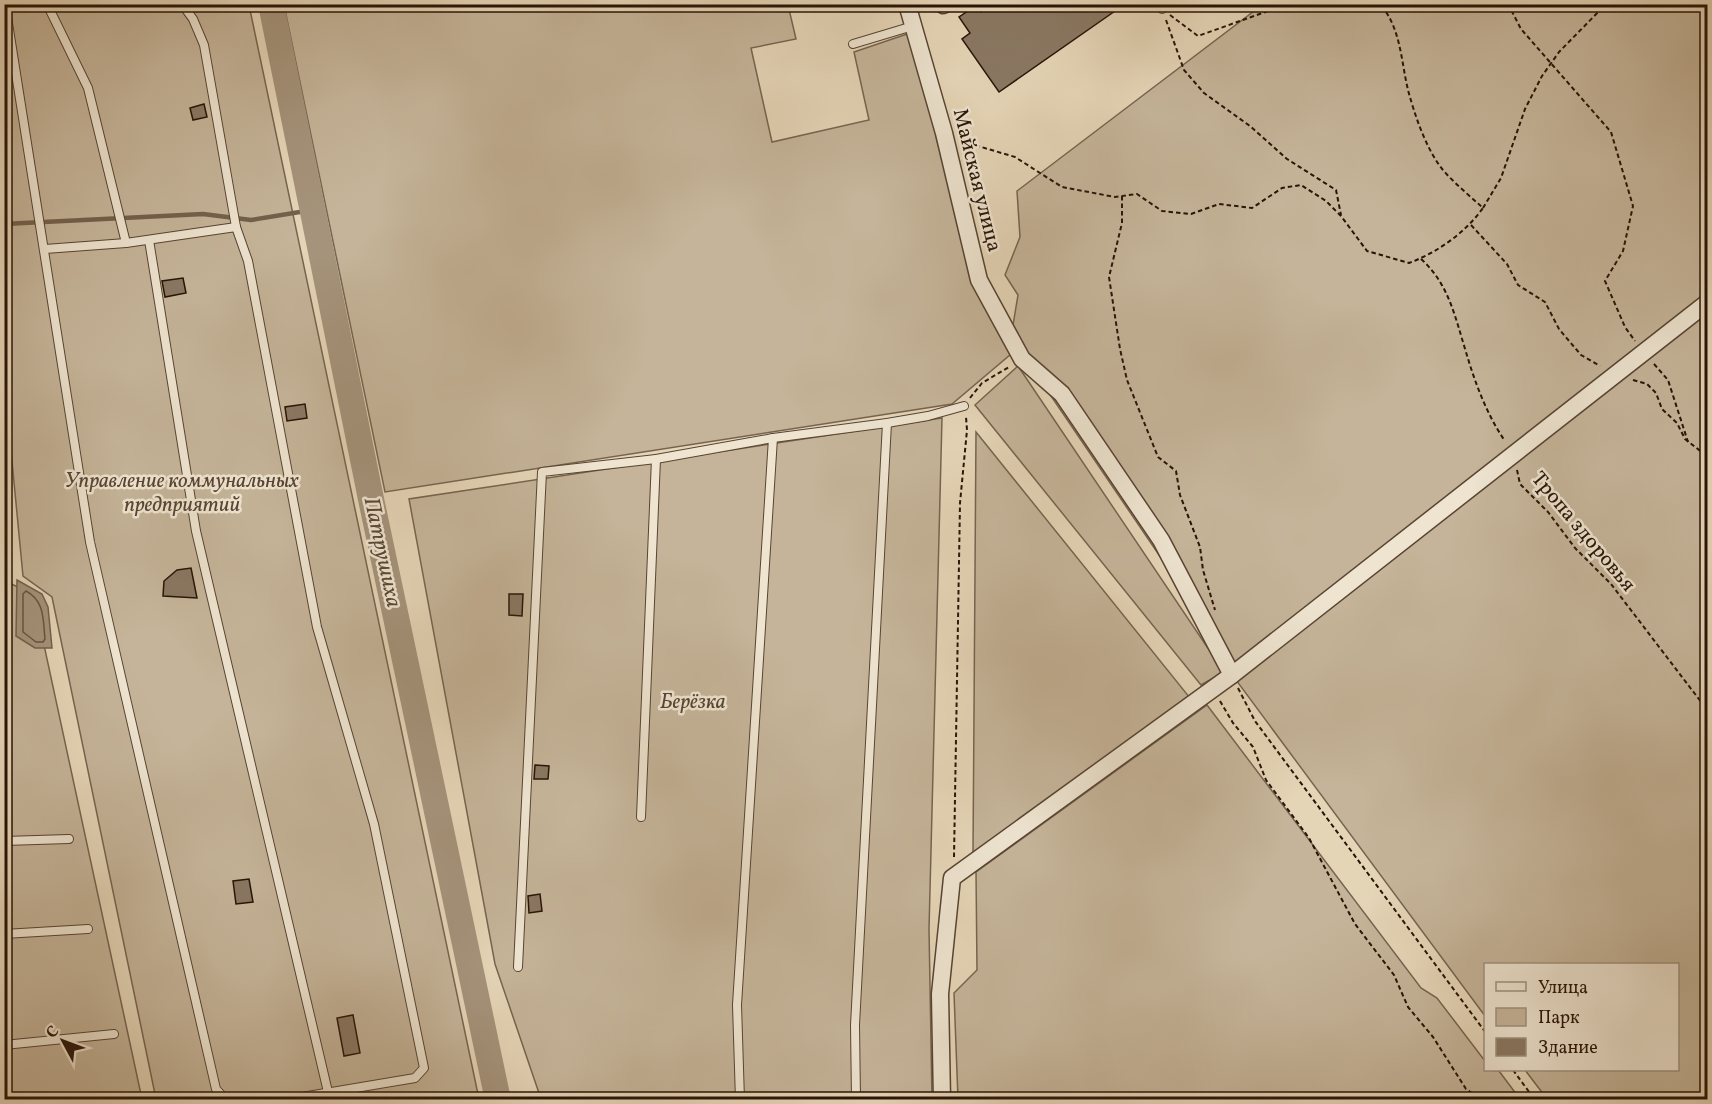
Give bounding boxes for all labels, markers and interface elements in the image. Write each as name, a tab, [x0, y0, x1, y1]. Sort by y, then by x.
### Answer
street label: Майская улица	[945, 106, 1008, 255]
street label: Тропа здоровья	[1524, 466, 1642, 598]
park label: Управление коммунальных предприятий	[65, 467, 299, 520]
water label: Патрушиха	[355, 495, 408, 610]
park label: Берёзка	[660, 688, 726, 717]
legend	[1484, 963, 1679, 1071]
text: Улица	[1538, 976, 1588, 1001]
text: Парк	[1538, 1006, 1580, 1031]
north arrow	[33, 1011, 93, 1071]
text: С	[42, 1021, 65, 1044]
text: Здание	[1538, 1036, 1598, 1061]

